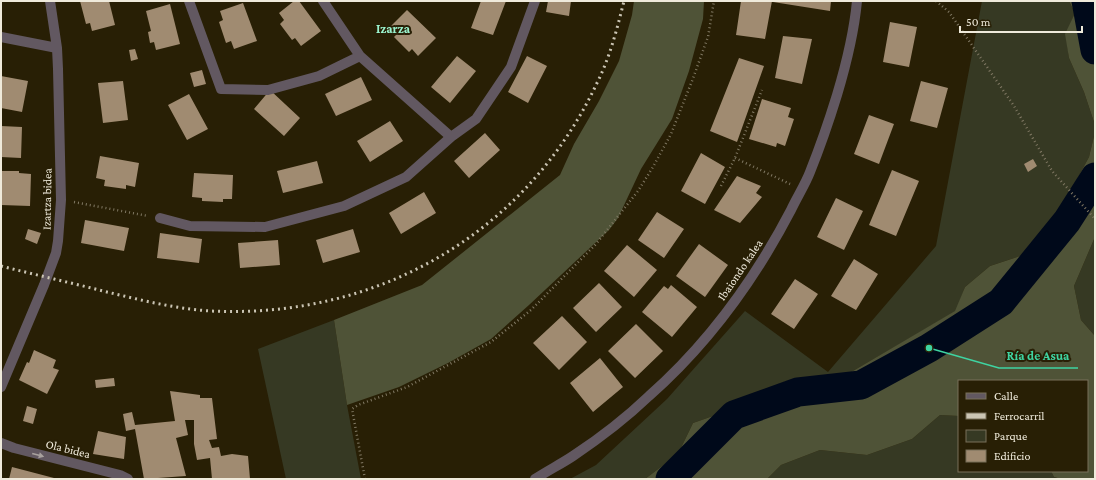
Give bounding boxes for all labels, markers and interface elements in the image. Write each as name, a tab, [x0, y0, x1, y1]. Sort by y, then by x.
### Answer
scale bar	[960, 8, 1082, 34]
text: 50 m	[966, 15, 991, 29]
district label: Izarza	[376, 21, 411, 36]
street label: Izartza bidea	[39, 168, 55, 230]
street label: Ibaiondo kalea	[714, 236, 766, 303]
callout: Ría de Asua	[999, 343, 1078, 368]
text: Ría de Asua	[1007, 348, 1070, 363]
legend	[958, 380, 1088, 472]
text: Calle	[994, 389, 1018, 403]
text: Ferrocarril	[994, 409, 1045, 423]
text: Parque	[994, 429, 1027, 443]
street label: Ola bidea	[44, 437, 92, 461]
text: Edificio	[994, 449, 1031, 463]
one-way arrow	[32, 452, 44, 458]

